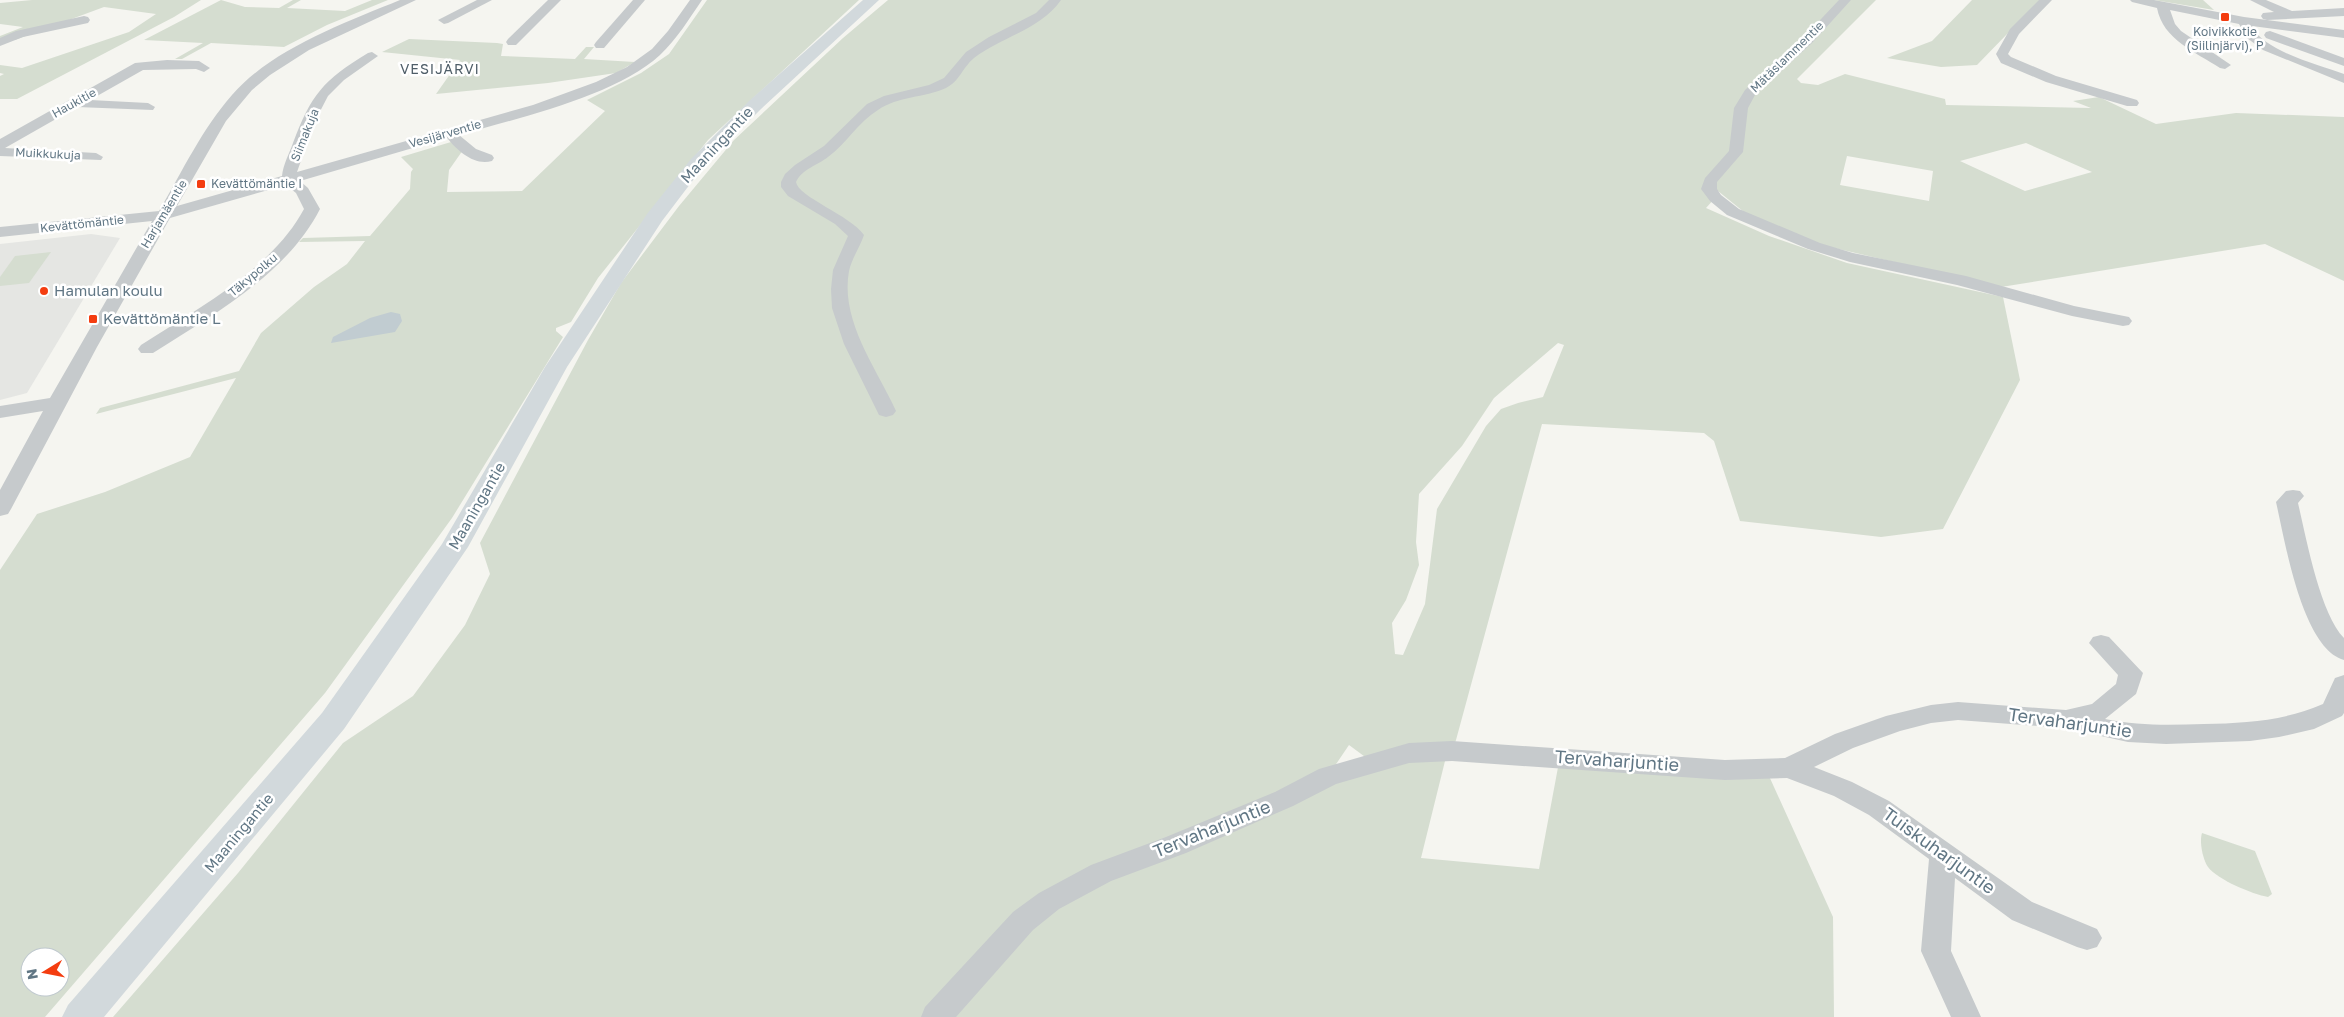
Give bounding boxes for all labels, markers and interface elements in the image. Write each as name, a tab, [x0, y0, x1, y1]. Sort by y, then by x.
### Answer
marker: Koivikkotie (Siilinjärvi), P	[2219, 11, 2231, 23]
street label: Mätäslammentie	[1747, 18, 1826, 95]
place label: Koivikkotie (Siilinjärvi), P	[2186, 24, 2264, 53]
district label: VESIJÄRVI	[400, 60, 480, 77]
street label: Haukitie	[49, 84, 98, 121]
street label: Maaningantie	[676, 102, 756, 186]
street label: Siimakuja	[287, 106, 322, 163]
street label: Vesijärventie	[407, 116, 483, 151]
street label: Muikkukuja	[15, 144, 81, 163]
place label: Kevättömäntie I	[211, 176, 302, 191]
street label: Harjamäentie	[137, 177, 190, 251]
marker: Kevättömäntie I	[195, 178, 207, 190]
street label: Kevättömäntie	[39, 212, 125, 235]
street label: Täkypolku	[225, 250, 280, 300]
place label: Hamulan koulu	[54, 281, 163, 299]
marker: Hamulan koulu	[38, 285, 50, 297]
place label: Kevättömäntie L	[103, 309, 221, 327]
marker: Kevättömäntie L	[87, 313, 99, 325]
street label: Maaningantie	[444, 458, 509, 552]
street label: Tervaharjuntie	[2007, 702, 2133, 742]
street label: Tervaharjuntie	[1554, 745, 1680, 775]
street label: Maaningantie	[200, 789, 277, 876]
street label: Tervaharjuntie	[1150, 795, 1273, 862]
street label: Tuiskuharjuntie	[1879, 802, 2000, 898]
north arrow	[20, 947, 70, 997]
text: N	[22, 968, 41, 981]

